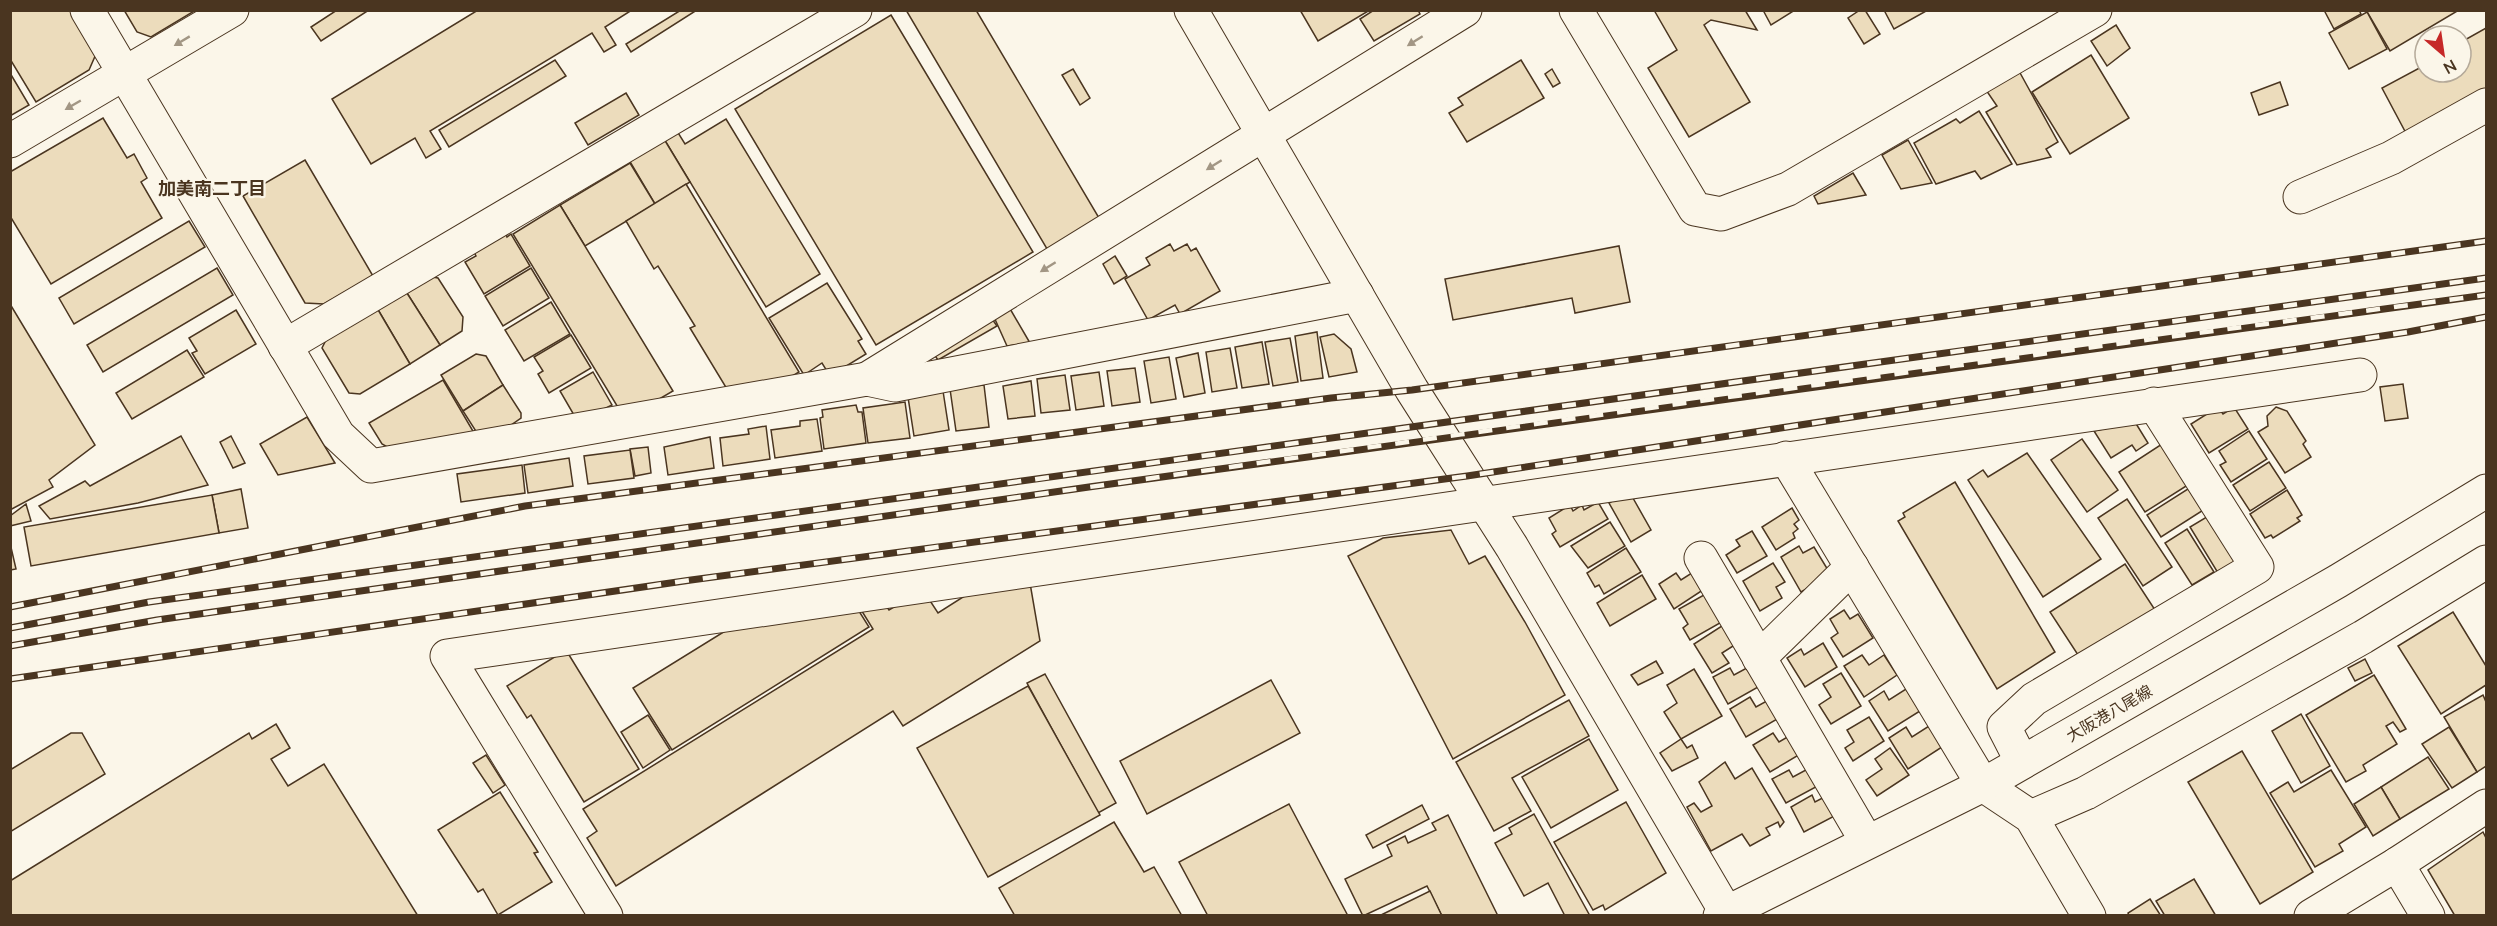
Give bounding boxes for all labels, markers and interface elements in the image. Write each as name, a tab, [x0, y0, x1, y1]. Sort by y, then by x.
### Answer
north arrow	[2413, 24, 2473, 84]
one-way arrow	[174, 35, 190, 46]
one-way arrow	[1407, 36, 1423, 47]
text: N	[2439, 54, 2460, 79]
one-way arrow	[64, 100, 81, 110]
one-way arrow	[1206, 160, 1222, 171]
district label: 加美南二丁目	[158, 177, 266, 201]
one-way arrow	[1040, 262, 1056, 273]
street label: 大阪港八尾線	[2062, 680, 2157, 747]

